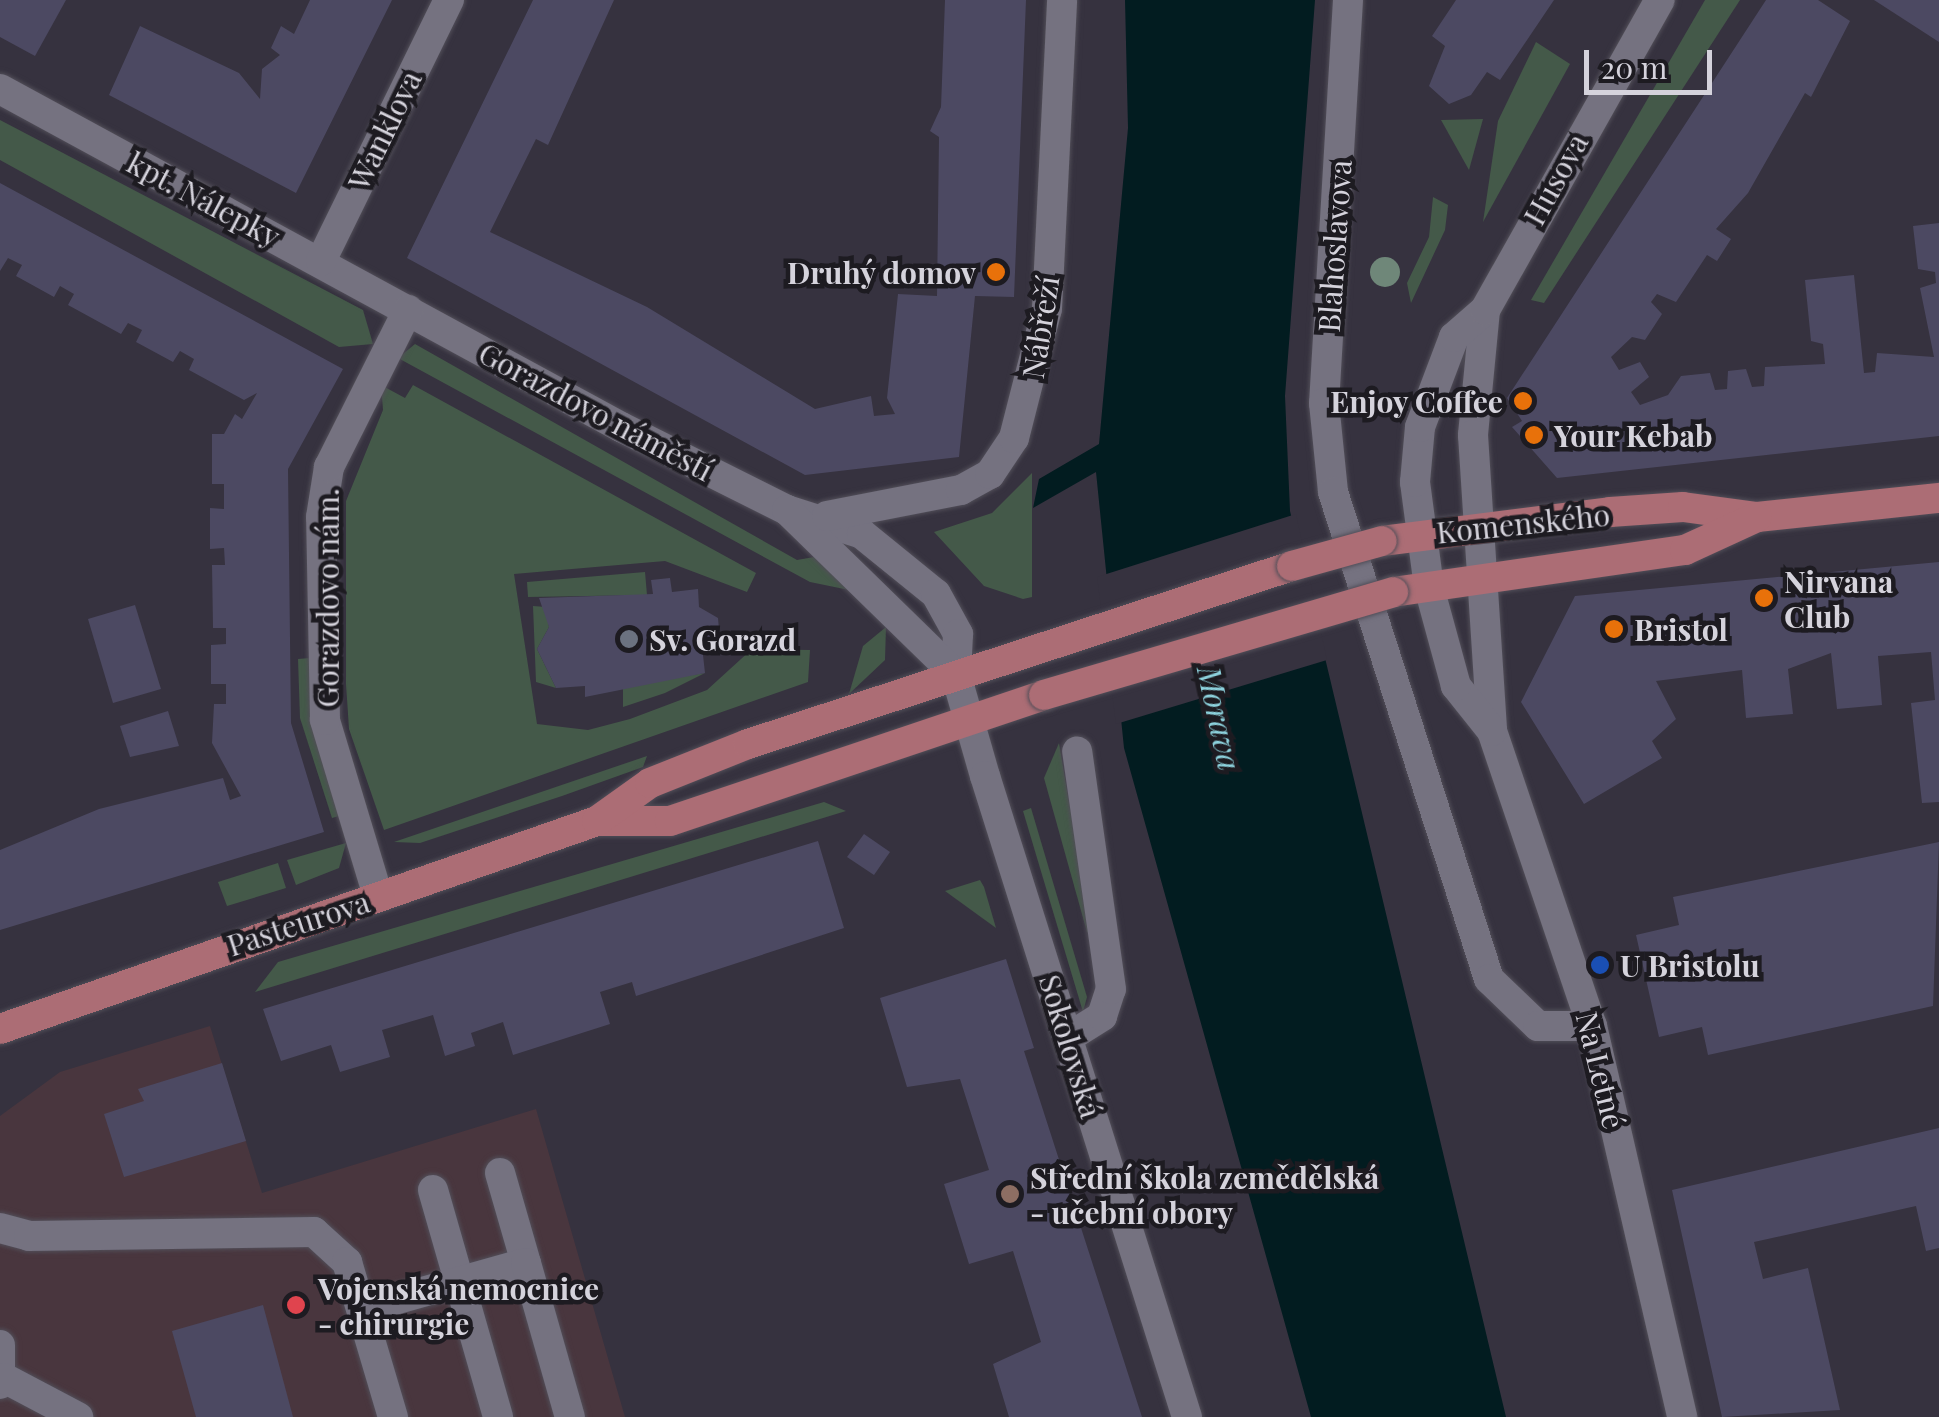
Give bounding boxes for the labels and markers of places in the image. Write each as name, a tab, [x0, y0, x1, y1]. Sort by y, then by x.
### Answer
place label: Druhý domov	[786, 254, 976, 290]
marker: Druhý domov	[985, 261, 1007, 283]
place label: Enjoy Coffee	[1329, 383, 1503, 419]
marker: Enjoy Coffee	[1512, 390, 1534, 412]
place label: Your Kebab	[1554, 417, 1713, 453]
marker: Your Kebab	[1523, 424, 1545, 446]
place label: Nirvana Club	[1784, 563, 1893, 634]
marker: Nirvana Club	[1753, 587, 1775, 609]
place label: Bristol	[1634, 611, 1728, 647]
marker: Bristol	[1603, 618, 1625, 640]
place label: Sv. Gorazd	[649, 621, 796, 657]
marker: Sv. Gorazd	[618, 628, 640, 650]
place label: U Bristolu	[1620, 947, 1760, 983]
marker: U Bristolu	[1589, 954, 1611, 976]
place label: Střední škola zemědělská - učební obory	[1030, 1159, 1379, 1230]
marker: Střední škola zemědělská - učební obory	[999, 1183, 1021, 1205]
place label: Vojenská nemocnice - chirurgie	[318, 1270, 599, 1340]
marker: Vojenská nemocnice - chirurgie	[283, 1292, 309, 1318]

